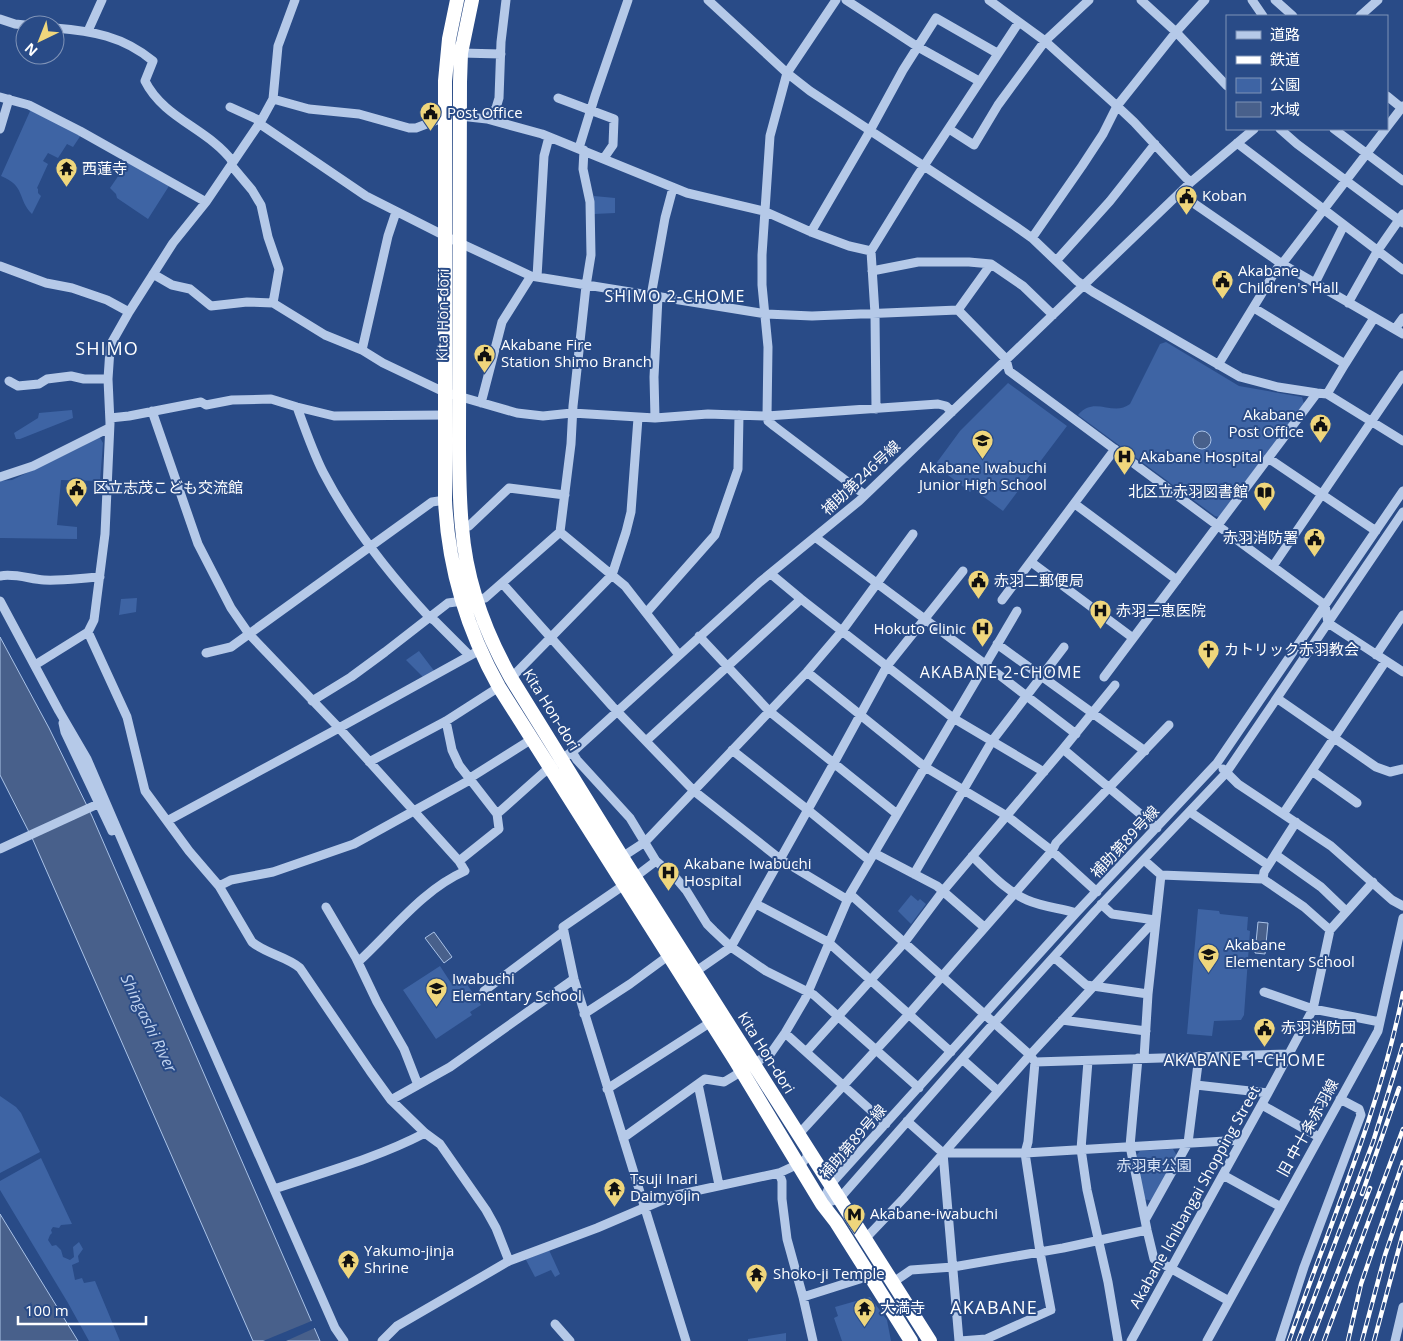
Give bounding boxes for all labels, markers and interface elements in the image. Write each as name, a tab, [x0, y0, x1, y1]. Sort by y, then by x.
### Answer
north arrow	[15, 15, 65, 65]
legend	[1226, 15, 1388, 130]
text: 道路	[1270, 24, 1300, 44]
text: N	[20, 39, 41, 61]
text: 鉄道	[1270, 49, 1300, 69]
text: 公園	[1270, 74, 1300, 94]
text: 水域	[1270, 99, 1300, 119]
public building icon: Post Office	[419, 101, 443, 132]
place label: Post Office	[447, 102, 523, 122]
temple icon: 西蓮寺	[54, 157, 78, 188]
place label: 西蓮寺	[82, 158, 127, 178]
public building icon: Koban	[1174, 184, 1198, 215]
place label: Koban	[1202, 185, 1247, 205]
place label: Akabane Children's Hall	[1238, 260, 1338, 297]
street label: Kita Hon-dori	[431, 268, 453, 362]
public building icon: Akabane Children's Hall	[1210, 268, 1234, 299]
district label: SHIMO 2-CHOME	[605, 285, 745, 307]
place label: Akabane Fire Station Shimo Branch	[501, 334, 652, 371]
district label: SHIMO	[75, 336, 139, 360]
public building icon: Akabane Fire Station Shimo Branch	[473, 342, 497, 373]
place label: Akabane Post Office	[1228, 404, 1304, 441]
public building icon: Akabane Post Office	[1308, 412, 1332, 443]
school or university icon: Akabane Iwabuchi Junior High School	[971, 428, 995, 459]
street label: 補助第246号線	[817, 436, 904, 519]
hospital icon: Akabane Hospital	[1112, 445, 1136, 476]
place label: Akabane Hospital	[1140, 446, 1262, 466]
place label: Akabane Iwabuchi Junior High School	[917, 457, 1047, 494]
public building icon: 区立志茂こども交流館	[65, 476, 89, 507]
place label: 区立志茂こども交流館	[93, 477, 243, 497]
library icon: 北区立赤羽図書館	[1252, 480, 1276, 511]
place label: 北区立赤羽図書館	[1128, 481, 1248, 501]
public building icon: 赤羽消防署	[1302, 526, 1326, 557]
place label: 赤羽消防署	[1223, 527, 1298, 547]
public building icon: 赤羽二郵便局	[966, 569, 990, 600]
place label: 赤羽二郵便局	[994, 570, 1084, 590]
hospital icon: 赤羽三恵医院	[1088, 599, 1112, 630]
place label: 赤羽三恵医院	[1116, 600, 1206, 620]
hospital icon: Hokuto Clinic	[970, 617, 994, 648]
place label: Hokuto Clinic	[873, 618, 966, 638]
church icon: カトリック赤羽教会	[1196, 638, 1220, 669]
place label: カトリック赤羽教会	[1224, 639, 1359, 659]
district label: AKABANE 2-CHOME	[920, 661, 1082, 683]
street label: Kita Hon-dori	[519, 665, 585, 754]
street label: 補助第89号線	[1086, 801, 1163, 882]
place label: Akabane Iwabuchi Hospital	[684, 853, 811, 890]
hospital icon: Akabane Iwabuchi Hospital	[656, 861, 680, 892]
place label: Akabane Elementary School	[1225, 934, 1355, 971]
school or university icon: Akabane Elementary School	[1197, 942, 1221, 973]
place label: Iwabuchi Elementary School	[452, 968, 582, 1005]
water label: Shingashi River	[116, 970, 183, 1077]
school or university icon: Iwabuchi Elementary School	[424, 976, 448, 1007]
street label: Kita Hon-dori	[734, 1008, 800, 1097]
public building icon: 赤羽消防団	[1253, 1016, 1277, 1047]
place label: 赤羽消防団	[1281, 1017, 1356, 1037]
district label: AKABANE 1-CHOME	[1164, 1049, 1326, 1071]
street label: 旧 中十条赤羽線	[1272, 1075, 1342, 1180]
street label: Akabane Ichibangai Shopping Street	[1124, 1082, 1264, 1311]
street label: 補助第89号線	[814, 1100, 890, 1183]
park label: 赤羽東公園	[1116, 1155, 1192, 1175]
place label: Tsuji Inari Daimyojin	[630, 1168, 700, 1205]
temple icon: Tsuji Inari Daimyojin	[602, 1176, 626, 1207]
metro station icon: Akabane-iwabuchi	[842, 1202, 866, 1233]
place label: Akabane-iwabuchi	[870, 1203, 998, 1223]
place label: Yakumo-jinja Shrine	[364, 1240, 454, 1277]
temple icon: Yakumo-jinja Shrine	[336, 1248, 360, 1279]
temple icon: Shoko-ji Temple	[745, 1262, 769, 1293]
place label: Shoko-ji Temple	[773, 1263, 885, 1283]
scale bar	[18, 1294, 145, 1326]
district label: AKABANE	[950, 1295, 1038, 1319]
temple icon: 大満寺	[852, 1296, 876, 1327]
place label: 大満寺	[880, 1297, 925, 1317]
text: 100 m	[25, 1300, 69, 1320]

